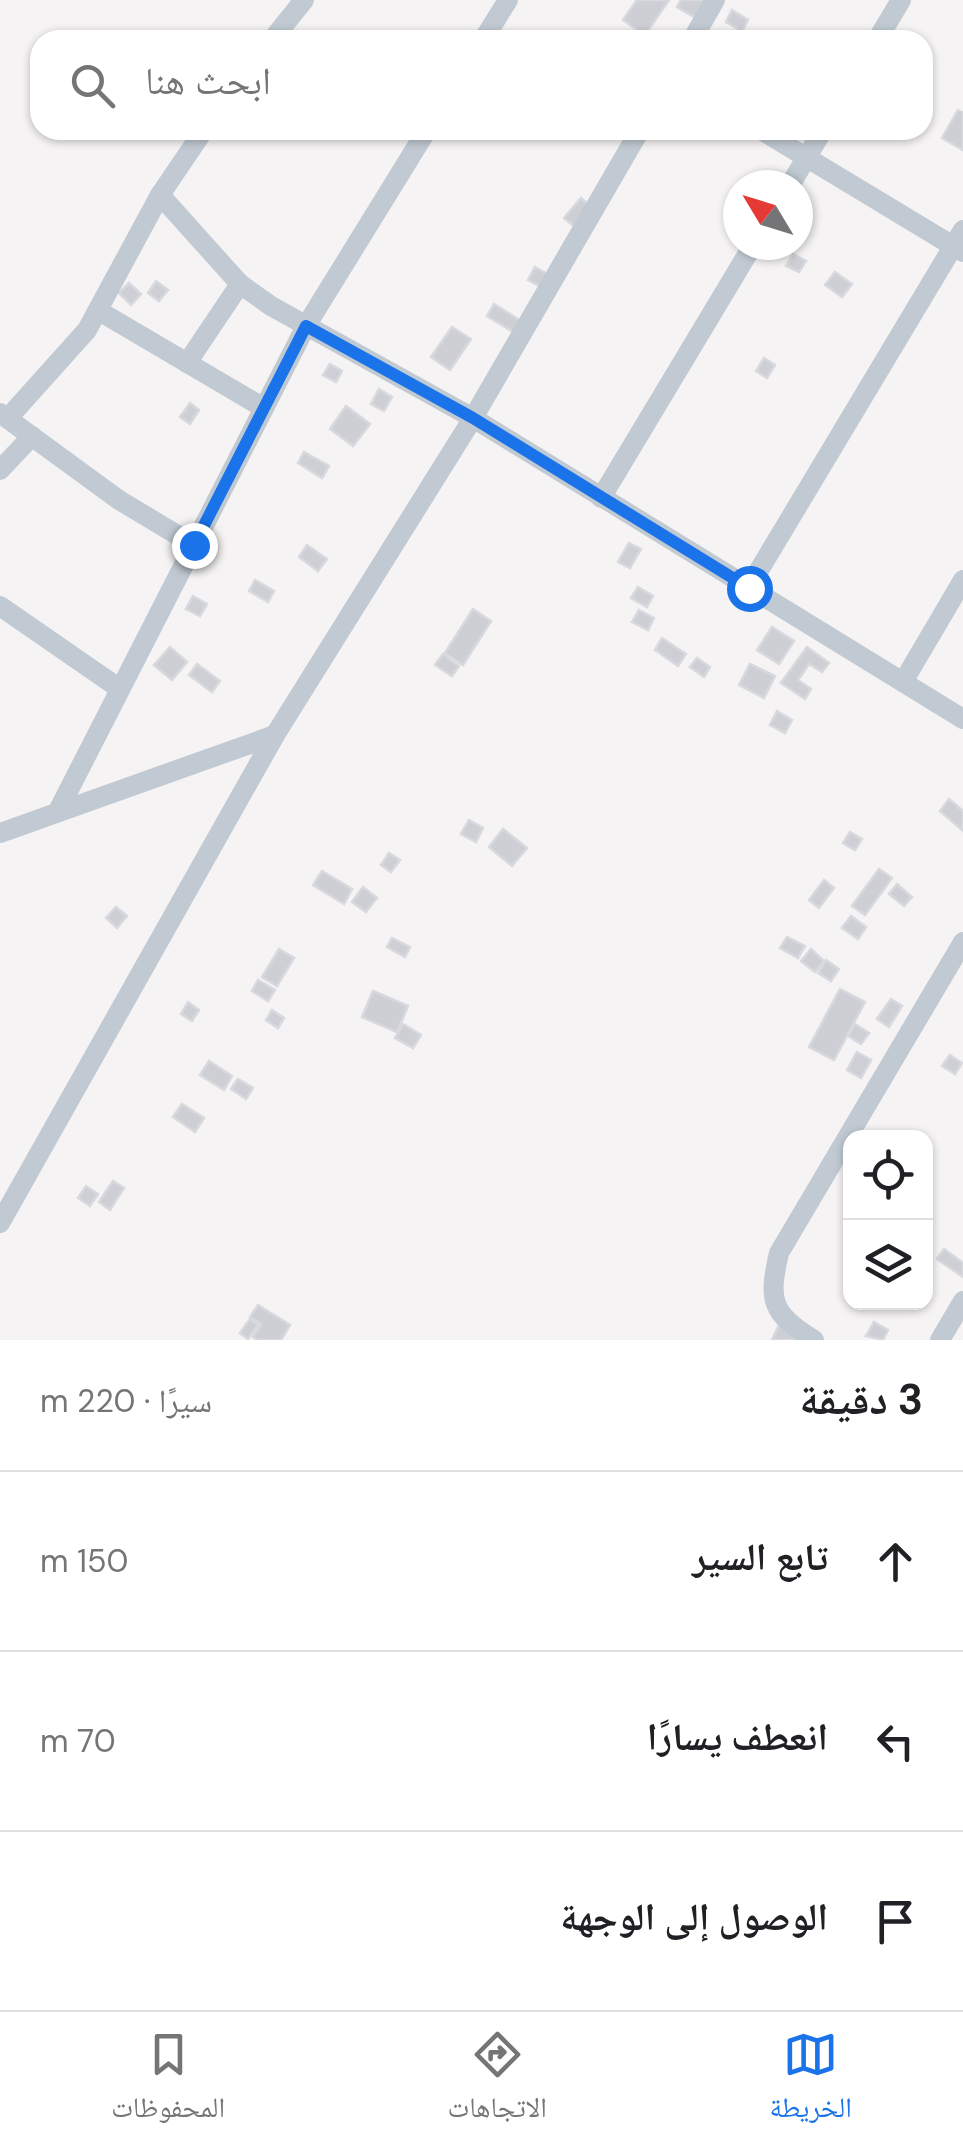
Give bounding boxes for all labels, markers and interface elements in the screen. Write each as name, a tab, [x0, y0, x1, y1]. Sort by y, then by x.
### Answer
search box	[30, 30, 933, 140]
text: ابحث هنا	[145, 56, 271, 106]
icon: search	[65, 58, 120, 113]
north arrow	[723, 170, 813, 260]
route end	[172, 523, 218, 569]
route start	[727, 566, 773, 612]
map controls	[843, 1130, 933, 1310]
button: locate	[843, 1130, 933, 1220]
button: layers	[843, 1220, 933, 1310]
text: 3 دقيقة	[800, 1372, 923, 1427]
text: سيرًا · 220 m	[40, 1380, 212, 1422]
text: تابع السير	[692, 1532, 828, 1582]
icon: ahead	[868, 1534, 923, 1589]
text: 150 m	[40, 1540, 128, 1582]
text: انعطف يسارًا	[647, 1712, 828, 1762]
icon: left	[868, 1714, 923, 1769]
text: 70 m	[40, 1720, 116, 1762]
text: الوصول إلى الوجهة	[560, 1892, 828, 1942]
icon: arrive	[868, 1894, 923, 1949]
tab: المحفوظات	[111, 2027, 225, 2135]
tab: الاتجاهات	[448, 2027, 547, 2135]
tab: الخريطة	[769, 2027, 852, 2135]

